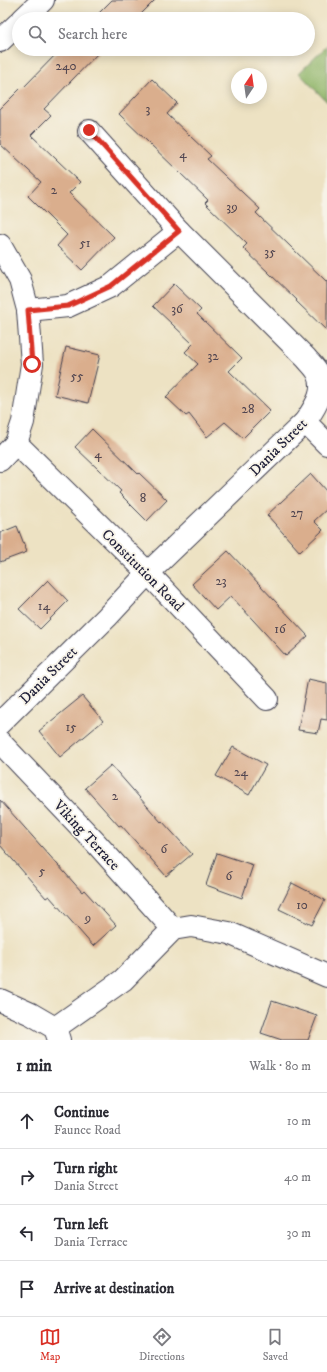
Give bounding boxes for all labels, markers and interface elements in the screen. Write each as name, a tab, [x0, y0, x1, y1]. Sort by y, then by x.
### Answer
search box	[12, 12, 315, 56]
icon: search	[26, 23, 48, 45]
text: Search here	[58, 25, 127, 44]
house number: 240	[56, 58, 76, 74]
north arrow	[231, 68, 267, 104]
house number: 3	[146, 101, 151, 117]
route end	[80, 121, 98, 139]
house number: 4	[179, 146, 187, 162]
house number: 2	[51, 182, 58, 198]
house number: 39	[226, 199, 238, 215]
house number: 51	[79, 235, 91, 251]
house number: 35	[264, 244, 276, 260]
house number: 36	[171, 301, 184, 317]
house number: 32	[207, 348, 219, 364]
route start	[23, 355, 41, 373]
house number: 55	[71, 368, 84, 384]
house number: 28	[242, 401, 254, 417]
street label: Dania Street	[245, 414, 311, 480]
house number: 4	[94, 446, 102, 462]
house number: 8	[140, 490, 146, 506]
house number: 27	[291, 505, 304, 521]
street label: Constitution Road	[97, 525, 188, 616]
house number: 23	[215, 573, 227, 589]
house number: 14	[38, 598, 51, 614]
house number: 16	[274, 621, 287, 637]
street label: Dania Street	[15, 642, 81, 708]
house number: 15	[65, 719, 77, 735]
house number: 24	[234, 764, 248, 780]
house number: 2	[112, 788, 119, 804]
street label: Viking Terrace	[49, 796, 124, 874]
house number: 6	[161, 841, 169, 857]
house number: 5	[39, 863, 46, 879]
house number: 6	[226, 868, 234, 884]
house number: 10	[296, 897, 308, 913]
house number: 9	[84, 910, 91, 926]
text: 1 min	[16, 1055, 52, 1077]
text: Walk · 80 m	[249, 1058, 311, 1074]
text: Continue	[54, 1103, 109, 1122]
icon: ahead	[16, 1110, 38, 1132]
text: 10 m	[287, 1113, 311, 1129]
text: Faunce Road	[54, 1122, 121, 1138]
text: Turn right	[54, 1159, 117, 1178]
icon: right	[16, 1166, 38, 1188]
text: 40 m	[284, 1169, 311, 1185]
text: Dania Street	[54, 1178, 118, 1194]
text: Turn left	[54, 1215, 108, 1234]
icon: left	[16, 1222, 38, 1244]
text: 30 m	[287, 1225, 311, 1241]
text: Dania Terrace	[54, 1234, 128, 1250]
icon: arrive	[16, 1278, 38, 1300]
text: Arrive at destination	[54, 1279, 174, 1298]
tab: Map	[39, 1326, 61, 1364]
tab: Directions	[139, 1326, 185, 1364]
tab: Saved	[263, 1326, 288, 1364]

